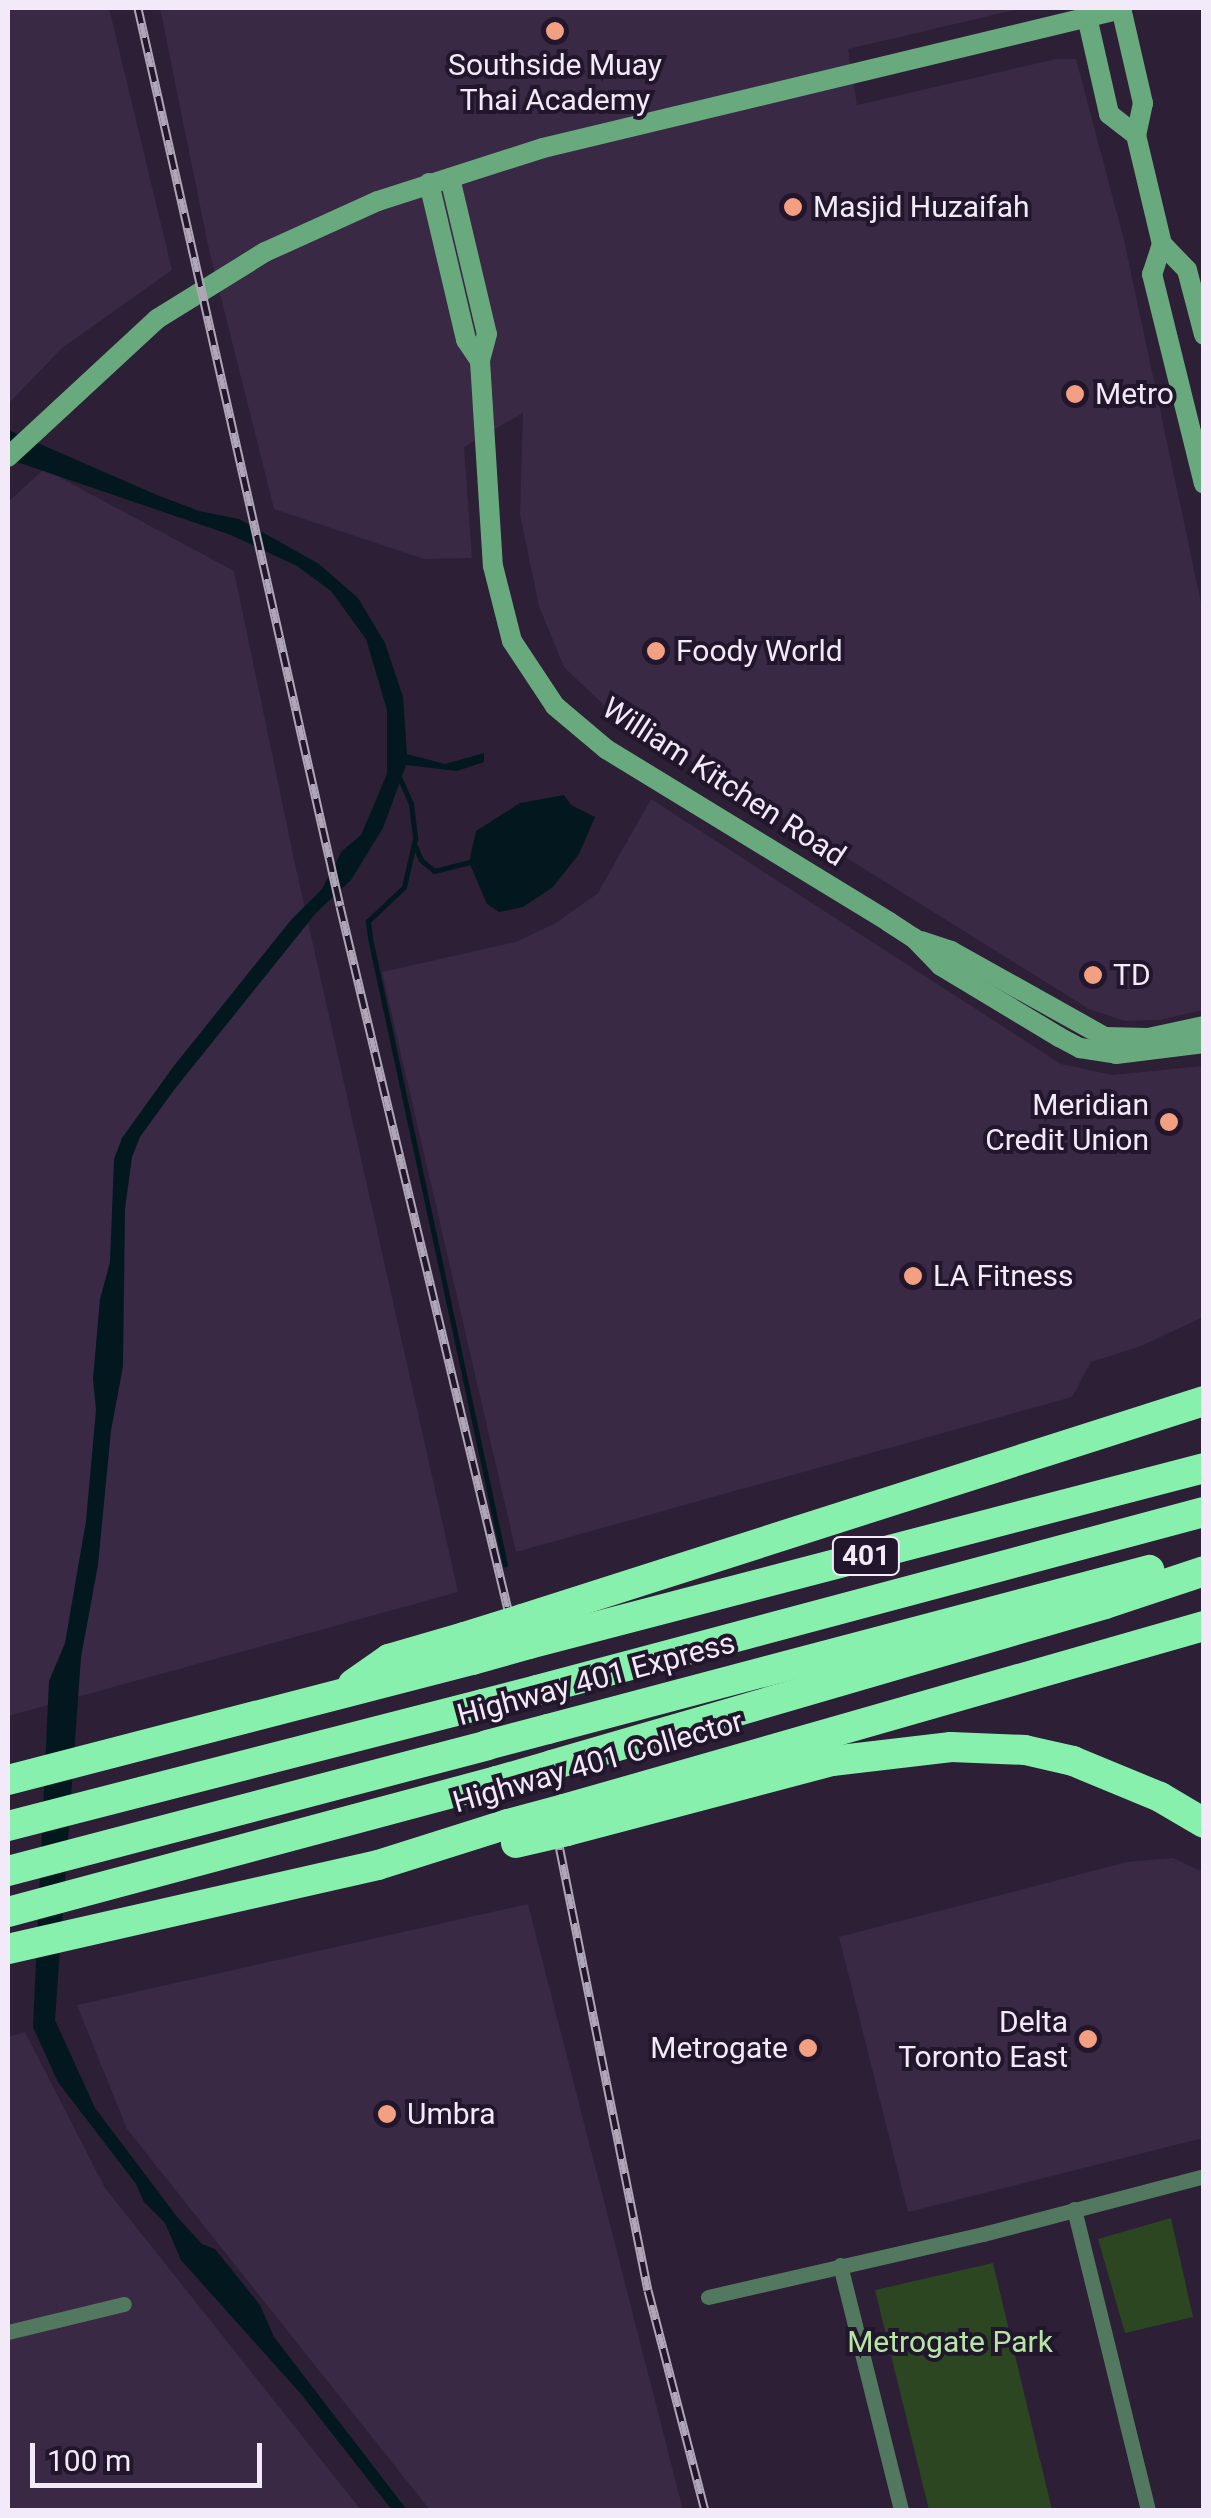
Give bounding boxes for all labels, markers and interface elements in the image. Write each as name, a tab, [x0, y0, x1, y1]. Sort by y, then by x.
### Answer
marker: Southside Muay Thai Academy	[544, 20, 566, 42]
place label: Southside Muay Thai Academy	[448, 47, 662, 118]
place label: Masjid Huzaifah	[813, 189, 1030, 225]
marker: Masjid Huzaifah	[782, 196, 804, 218]
place label: Metro	[1095, 376, 1174, 412]
marker: Metro	[1064, 383, 1086, 405]
place label: Foody World	[676, 633, 843, 669]
marker: Foody World	[645, 640, 667, 662]
street label: William Kitchen Road	[596, 690, 852, 874]
place label: TD	[1113, 957, 1151, 993]
marker: TD	[1082, 964, 1104, 986]
place label: Meridian Credit Union	[985, 1087, 1149, 1158]
marker: Meridian Credit Union	[1158, 1111, 1180, 1133]
place label: LA Fitness	[933, 1258, 1074, 1294]
marker: LA Fitness	[902, 1265, 924, 1287]
road number: 401	[831, 1533, 901, 1579]
street label: Highway 401 Express	[453, 1625, 739, 1733]
street label: Highway 401 Collector	[449, 1703, 747, 1821]
place label: Delta Toronto East	[898, 2004, 1068, 2074]
marker: Delta Toronto East	[1077, 2028, 1099, 2050]
place label: Metrogate	[650, 2030, 788, 2066]
marker: Metrogate	[797, 2037, 819, 2059]
place label: Umbra	[407, 2096, 496, 2132]
marker: Umbra	[376, 2103, 398, 2125]
park label: Metrogate Park	[847, 2324, 1053, 2360]
scale bar	[35, 2423, 268, 2485]
text: 100 m	[47, 2443, 131, 2478]

